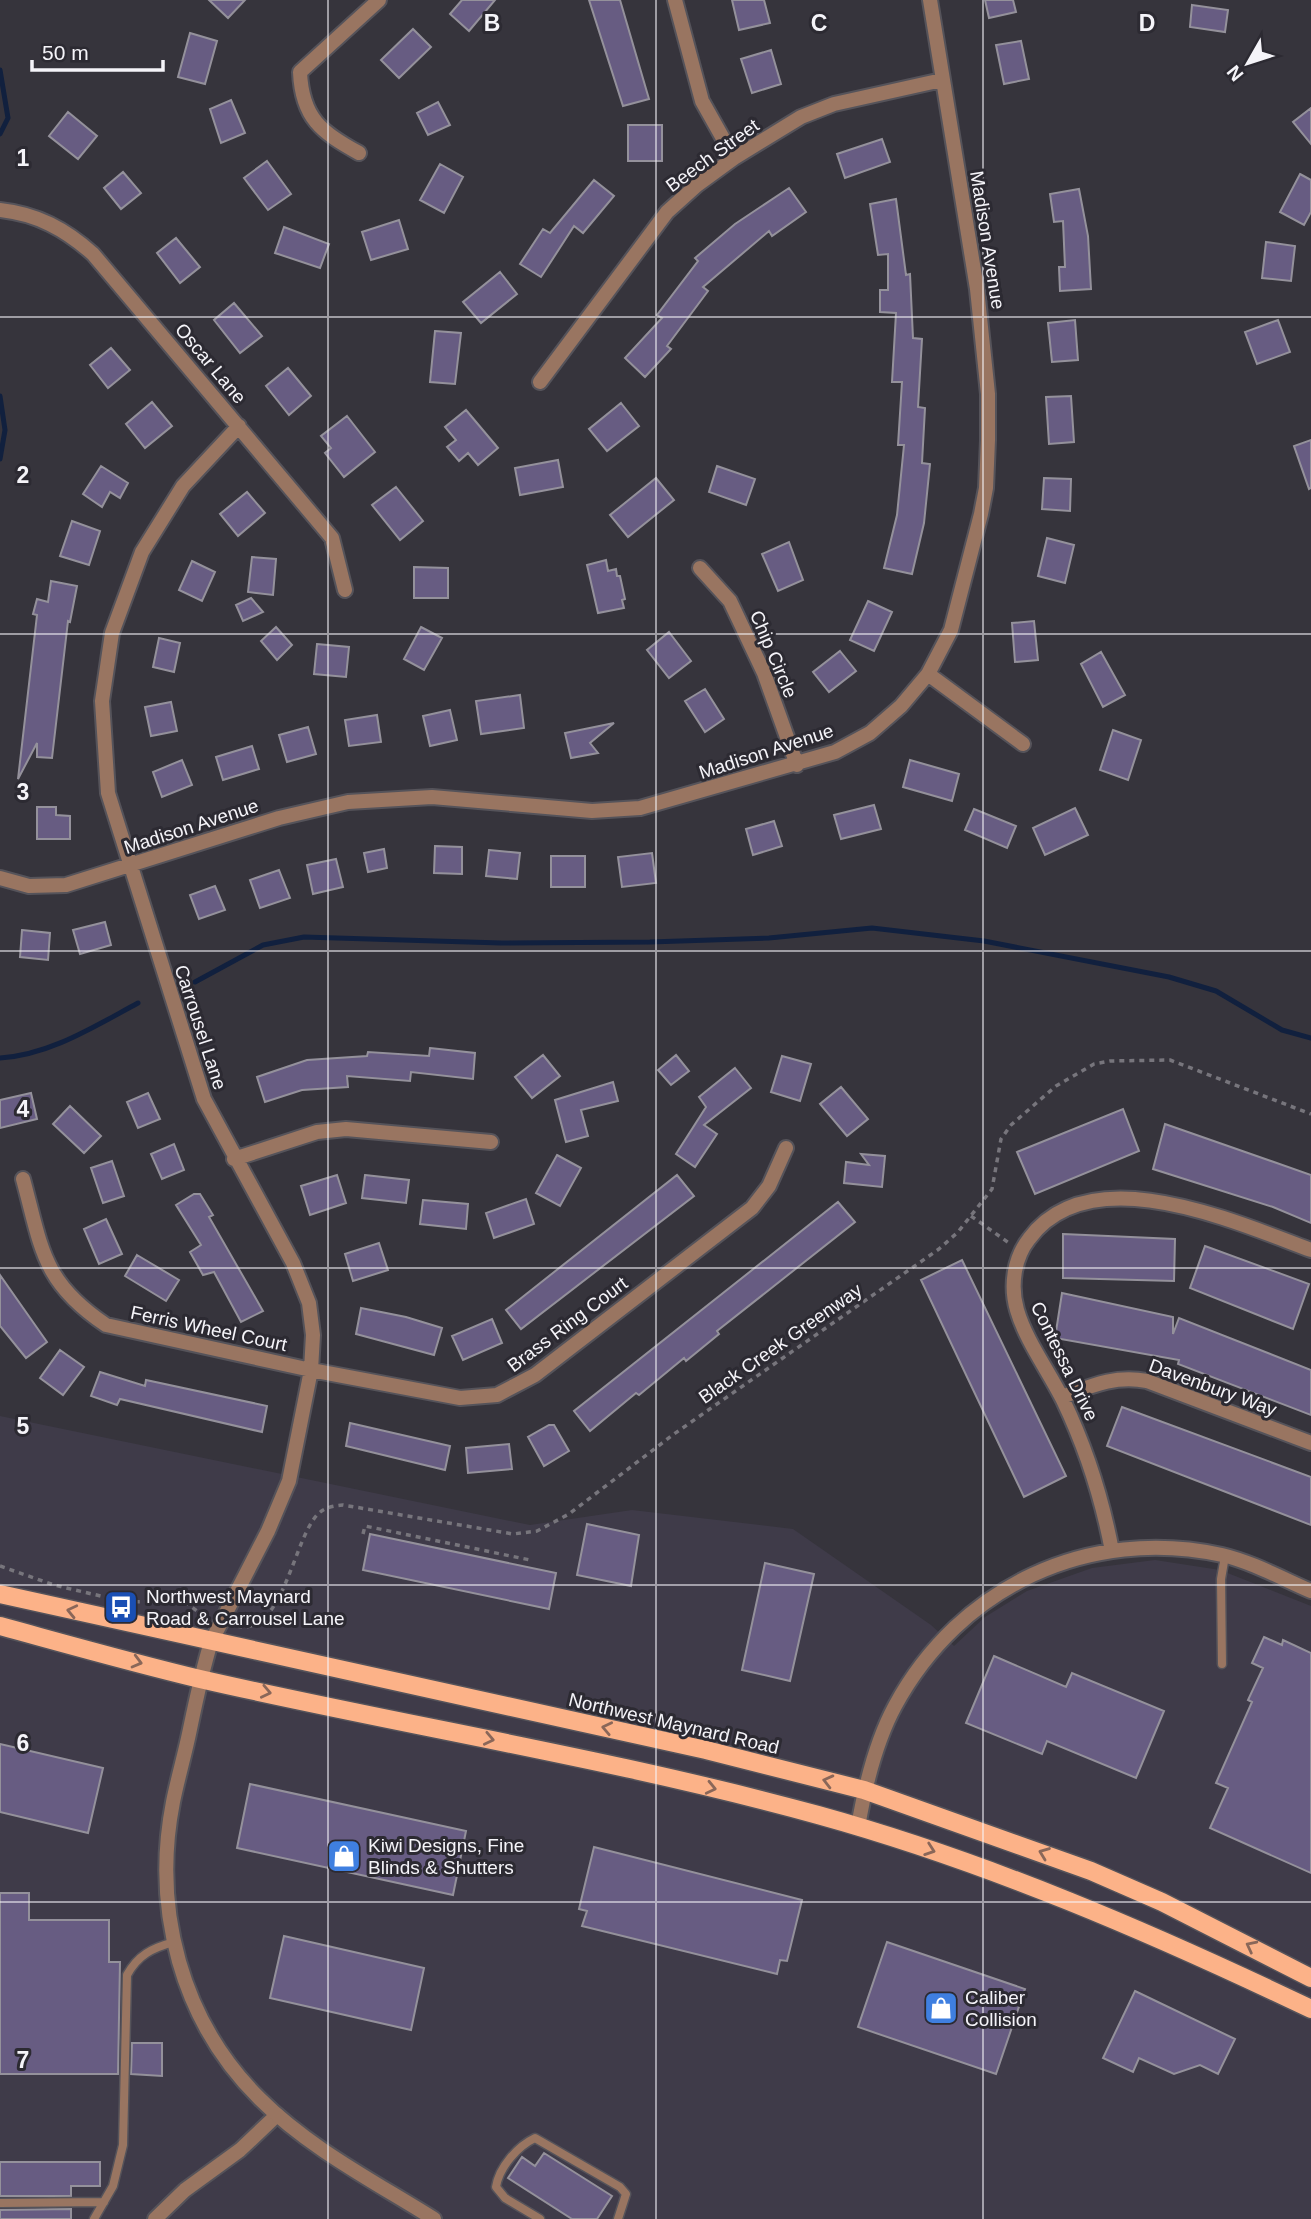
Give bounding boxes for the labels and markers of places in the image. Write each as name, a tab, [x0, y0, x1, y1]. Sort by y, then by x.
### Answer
place label: Northwest Maynard Road & Carrousel Lane	[146, 1586, 345, 1629]
bus stop icon: Northwest Maynard Road & Carrousel Lane	[102, 1588, 140, 1626]
place label: Kiwi Designs, Fine Blinds & Shutters	[368, 1835, 524, 1878]
shop icon: Kiwi Designs, Fine Blinds & Shutters	[325, 1837, 363, 1875]
place label: Caliber Collision	[965, 1987, 1037, 2030]
shop icon: Caliber Collision	[922, 1989, 960, 2027]

